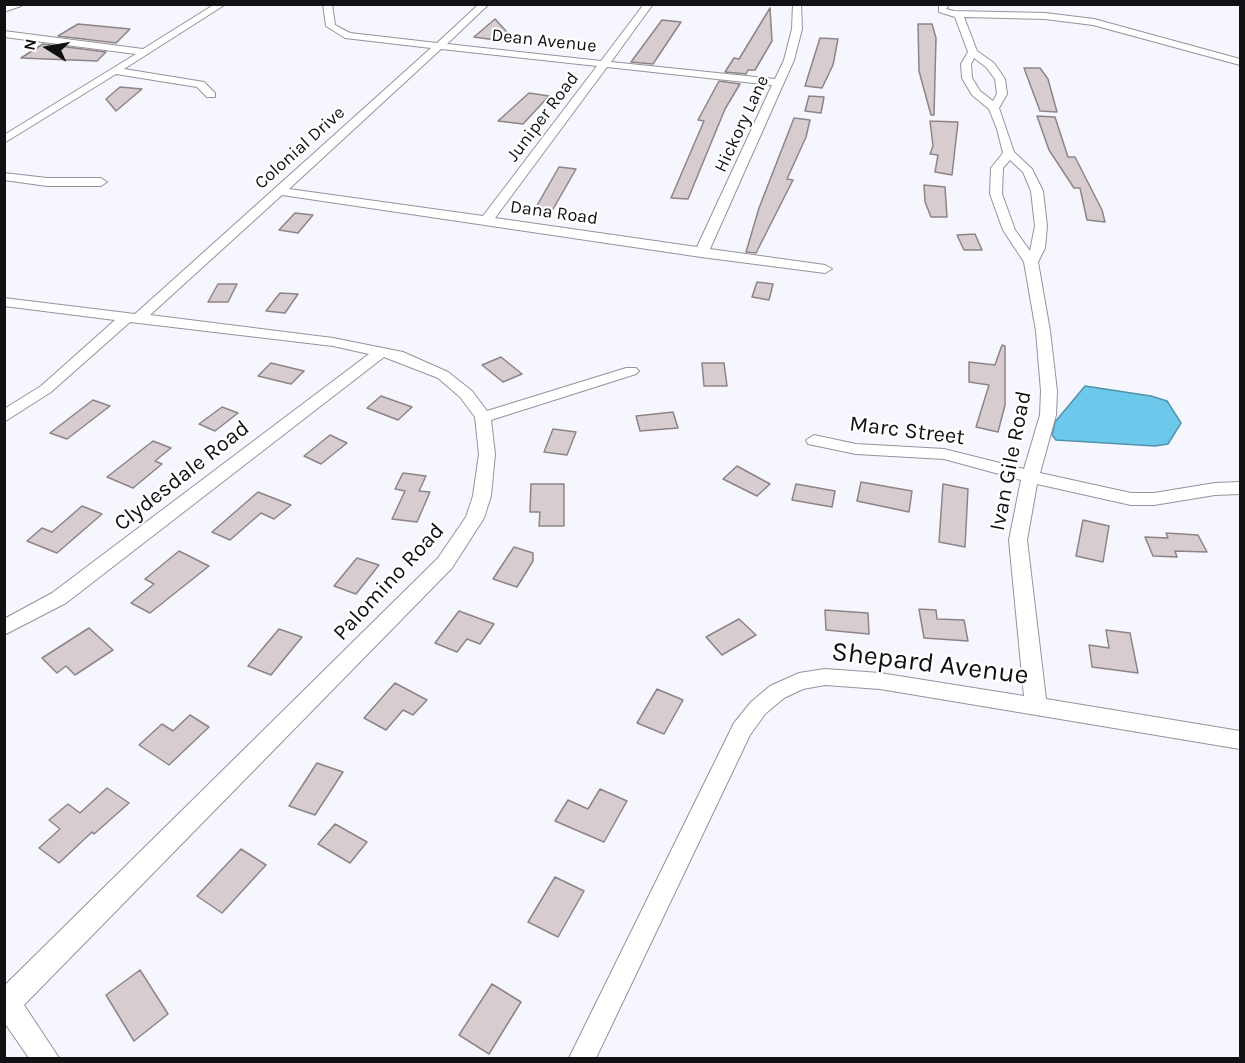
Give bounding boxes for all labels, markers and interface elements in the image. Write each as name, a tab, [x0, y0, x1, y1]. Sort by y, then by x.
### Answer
north arrow	[18, 18, 78, 78]
street label: Dean Avenue	[490, 25, 598, 57]
text: N	[19, 37, 40, 52]
street label: Juniper Road	[502, 68, 584, 166]
street label: Hickory Lane	[710, 72, 774, 176]
street label: Colonial Drive	[251, 102, 349, 194]
street label: Dana Road	[509, 196, 599, 230]
street label: Ivan Gile Road	[985, 389, 1037, 533]
street label: Marc Street	[848, 411, 966, 451]
street label: Clydesdale Road	[109, 415, 255, 537]
street label: Palomino Road	[328, 518, 450, 646]
street label: Shepard Avenue	[830, 636, 1030, 692]

